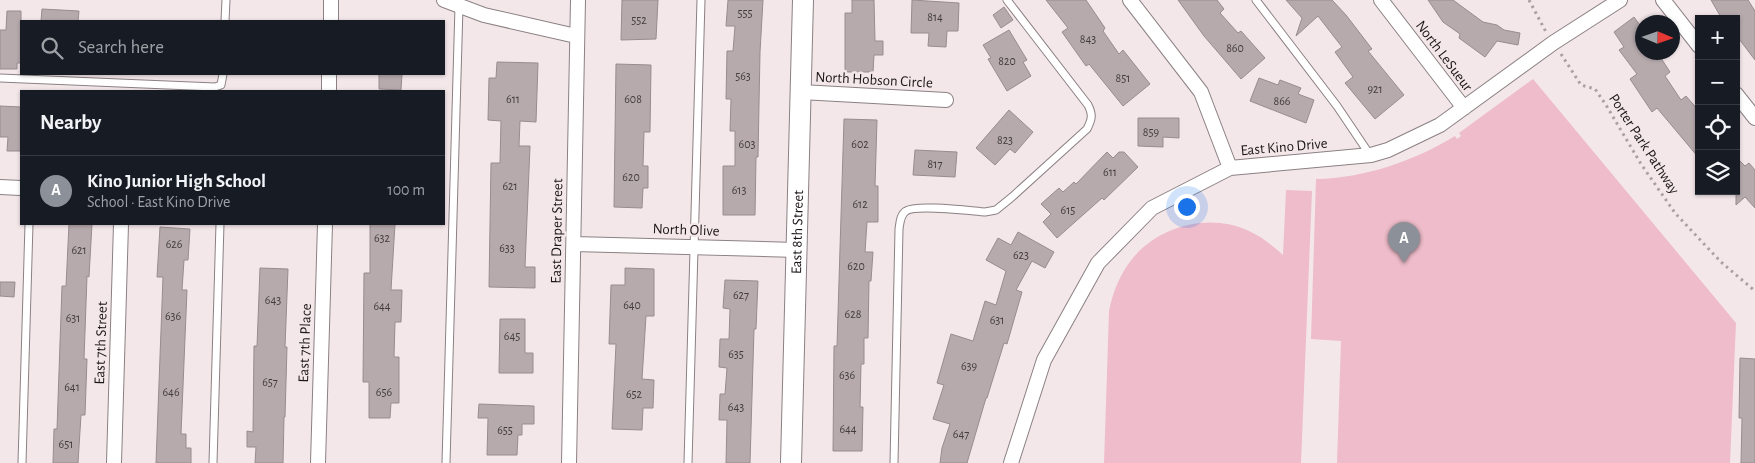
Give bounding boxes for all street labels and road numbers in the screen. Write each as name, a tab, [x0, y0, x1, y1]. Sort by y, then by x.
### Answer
street label: North LeSueur	[1413, 18, 1475, 94]
street label: North Hobson Circle	[815, 69, 933, 91]
street label: Porter Park Pathway	[1606, 91, 1682, 197]
street label: East Kino Drive	[1240, 136, 1328, 158]
street label: East Draper Street	[549, 178, 565, 284]
street label: East 8th Street	[788, 190, 806, 274]
street label: North Olive	[652, 221, 720, 239]
street label: East 7th Street	[92, 301, 110, 385]
street label: East 7th Place	[296, 303, 314, 383]

